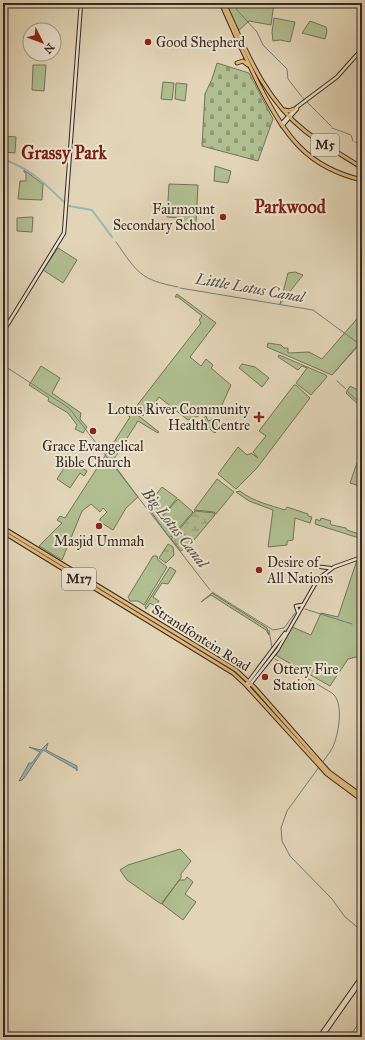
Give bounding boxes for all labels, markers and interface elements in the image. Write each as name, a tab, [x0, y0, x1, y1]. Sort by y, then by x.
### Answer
north arrow	[22, 22, 62, 62]
place label: Good Shepherd	[156, 34, 245, 51]
marker: Good Shepherd	[143, 37, 153, 47]
text: N	[41, 41, 57, 57]
road number: M5	[311, 134, 339, 156]
district label: Grassy Park	[21, 142, 107, 165]
district label: Parkwood	[254, 196, 327, 218]
place label: Fairmount Secondary School	[113, 201, 215, 234]
marker: Fairmount Secondary School	[218, 212, 228, 222]
water label: Little Lotus Canal	[193, 269, 308, 307]
place label: Lotus River Community Health Centre	[107, 401, 250, 434]
marker: Lotus River Community Health Centre	[253, 411, 265, 423]
marker: Grace Evangelical Bible Church	[88, 426, 98, 436]
place label: Grace Evangelical Bible Church	[42, 438, 144, 471]
water label: Big Lotus Canal	[138, 484, 213, 573]
marker: Masjid Ummah	[94, 521, 104, 531]
place label: Masjid Ummah	[54, 533, 145, 550]
place label: Desire of All Nations	[266, 554, 333, 587]
marker: Desire of All Nations	[254, 565, 264, 575]
road number: M17	[62, 568, 96, 590]
street label: Strandfontein Road	[149, 601, 253, 675]
place label: Ottery Fire Station	[273, 661, 338, 694]
marker: Ottery Fire Station	[260, 672, 270, 682]

